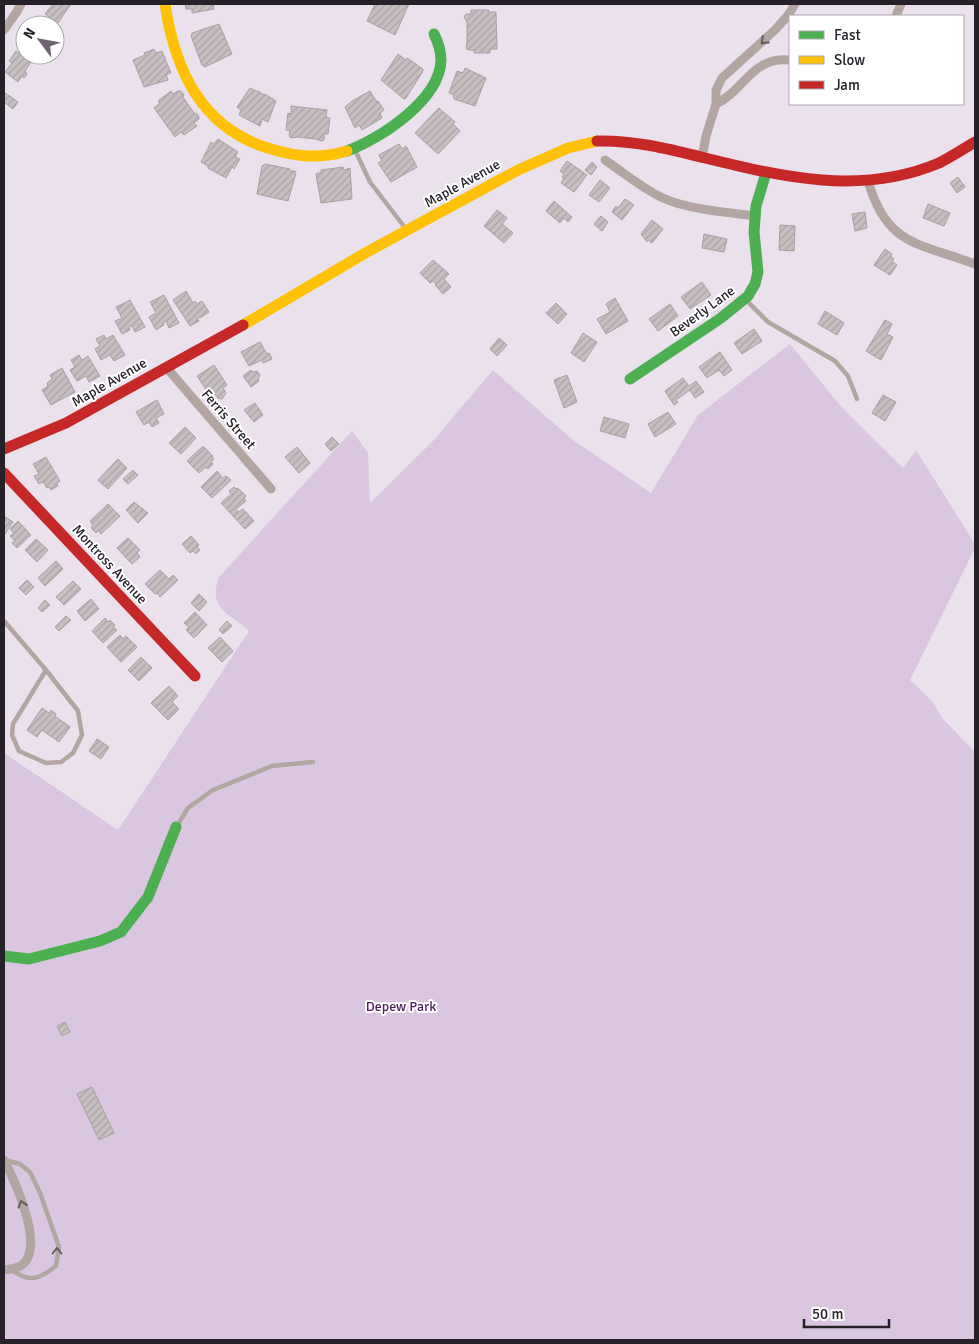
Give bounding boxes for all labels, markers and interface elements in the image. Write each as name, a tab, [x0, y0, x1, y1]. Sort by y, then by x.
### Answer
north arrow	[15, 15, 65, 65]
legend	[789, 15, 964, 105]
text: N	[20, 25, 39, 42]
text: Fast	[834, 26, 861, 44]
one-way arrow	[761, 35, 770, 44]
text: Slow	[834, 51, 865, 69]
text: Jam	[834, 76, 860, 94]
street label: Maple Avenue	[422, 156, 503, 211]
street label: Beverly Lane	[666, 282, 738, 341]
street label: Maple Avenue	[69, 354, 150, 411]
street label: Ferris Street	[198, 386, 259, 453]
street label: Montross Avenue	[68, 521, 151, 608]
park label: Depew Park	[366, 998, 436, 1015]
one-way arrow	[18, 1201, 28, 1209]
one-way arrow	[52, 1246, 62, 1254]
scale bar	[804, 1296, 889, 1328]
text: 50 m	[812, 1305, 843, 1323]

